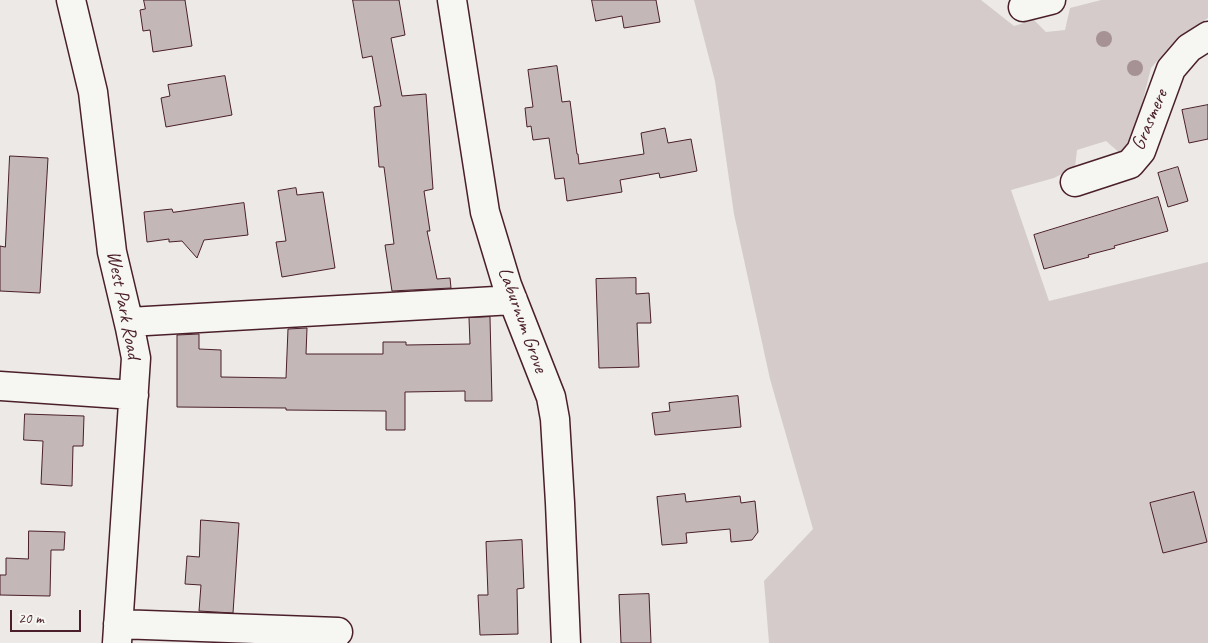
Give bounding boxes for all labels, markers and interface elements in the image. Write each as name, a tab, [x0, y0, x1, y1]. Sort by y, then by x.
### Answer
street label: Grasmere	[1126, 86, 1174, 154]
street label: West Park Road	[101, 249, 145, 361]
street label: Laburnum Grove	[492, 264, 552, 376]
scale bar	[12, 600, 84, 632]
text: 20 m	[18, 609, 44, 628]

